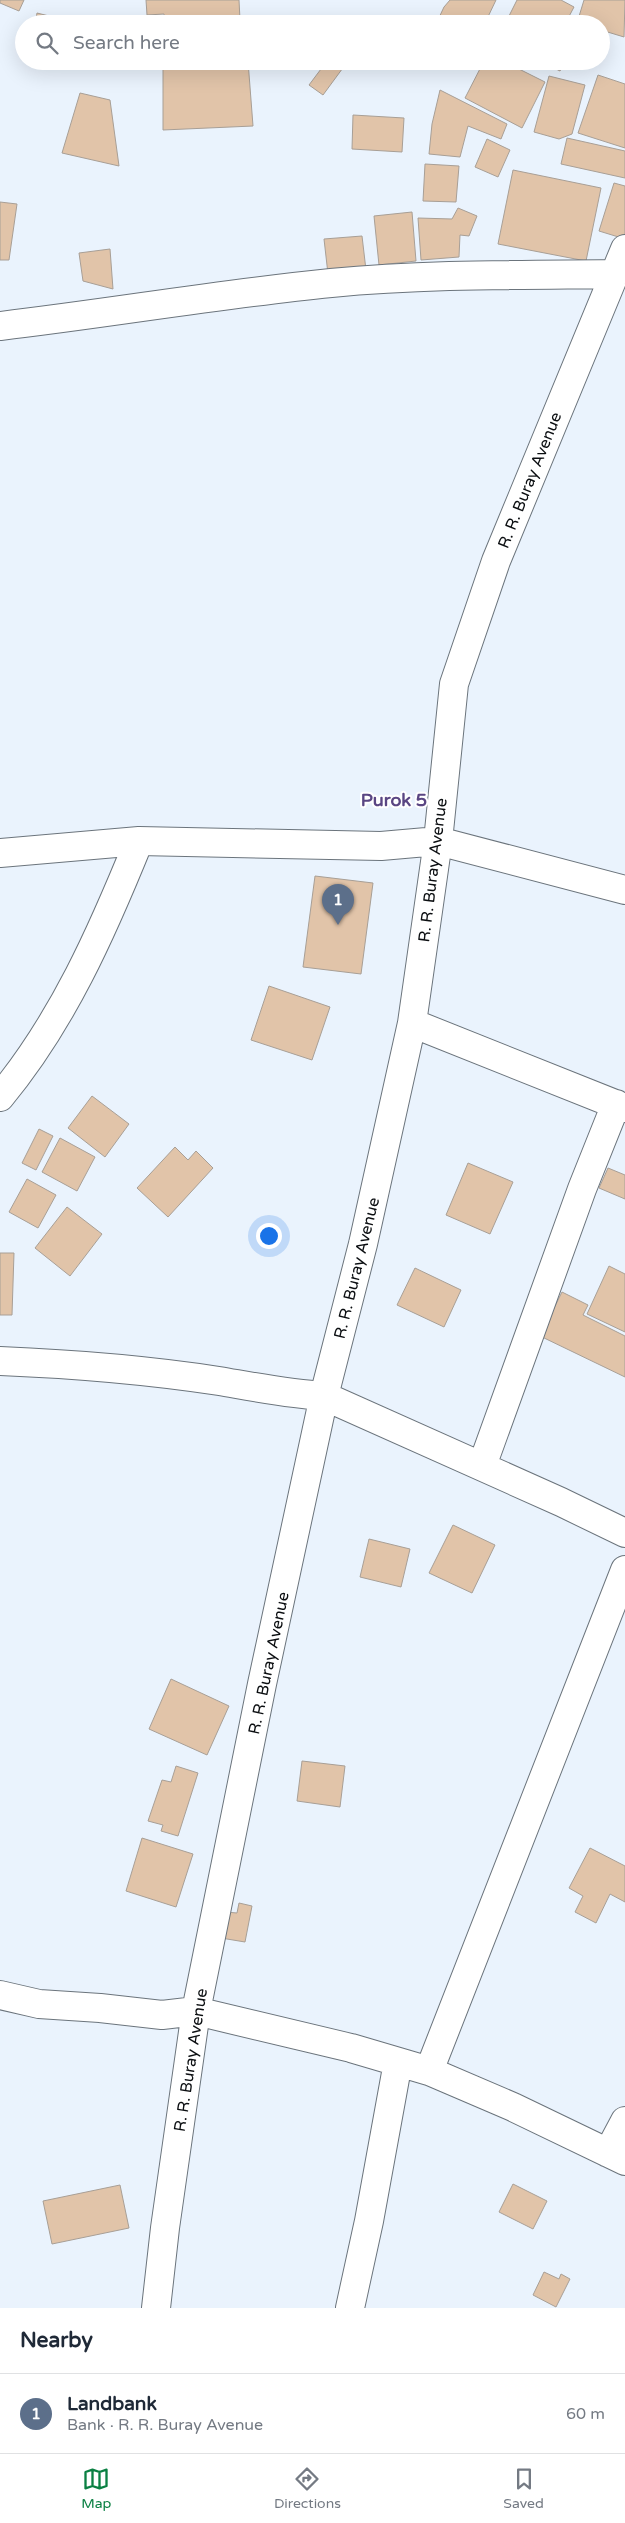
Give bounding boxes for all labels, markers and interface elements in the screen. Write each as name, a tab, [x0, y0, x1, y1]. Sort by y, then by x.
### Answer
search box	[15, 15, 610, 70]
icon: search	[33, 29, 61, 57]
text: Search here	[73, 32, 180, 54]
street label: R. R. Buray Avenue	[493, 409, 566, 551]
district label: Purok 5	[361, 789, 427, 811]
street label: R. R. Buray Avenue	[414, 797, 452, 943]
pin: 1	[322, 884, 354, 925]
street label: R. R. Buray Avenue	[330, 1195, 384, 1341]
your location	[256, 1223, 282, 1249]
street label: R. R. Buray Avenue	[244, 1590, 294, 1736]
street label: R. R. Buray Avenue	[170, 1987, 212, 2133]
text: Nearby	[20, 2328, 93, 2353]
text: Landbank	[67, 2393, 157, 2415]
text: 1	[31, 2404, 41, 2424]
text: 60 m	[566, 2404, 605, 2424]
text: Bank · R. R. Buray Avenue	[67, 2415, 263, 2435]
tab: Map	[81, 2465, 111, 2512]
tab: Directions	[274, 2465, 341, 2512]
tab: Saved	[503, 2465, 544, 2512]

